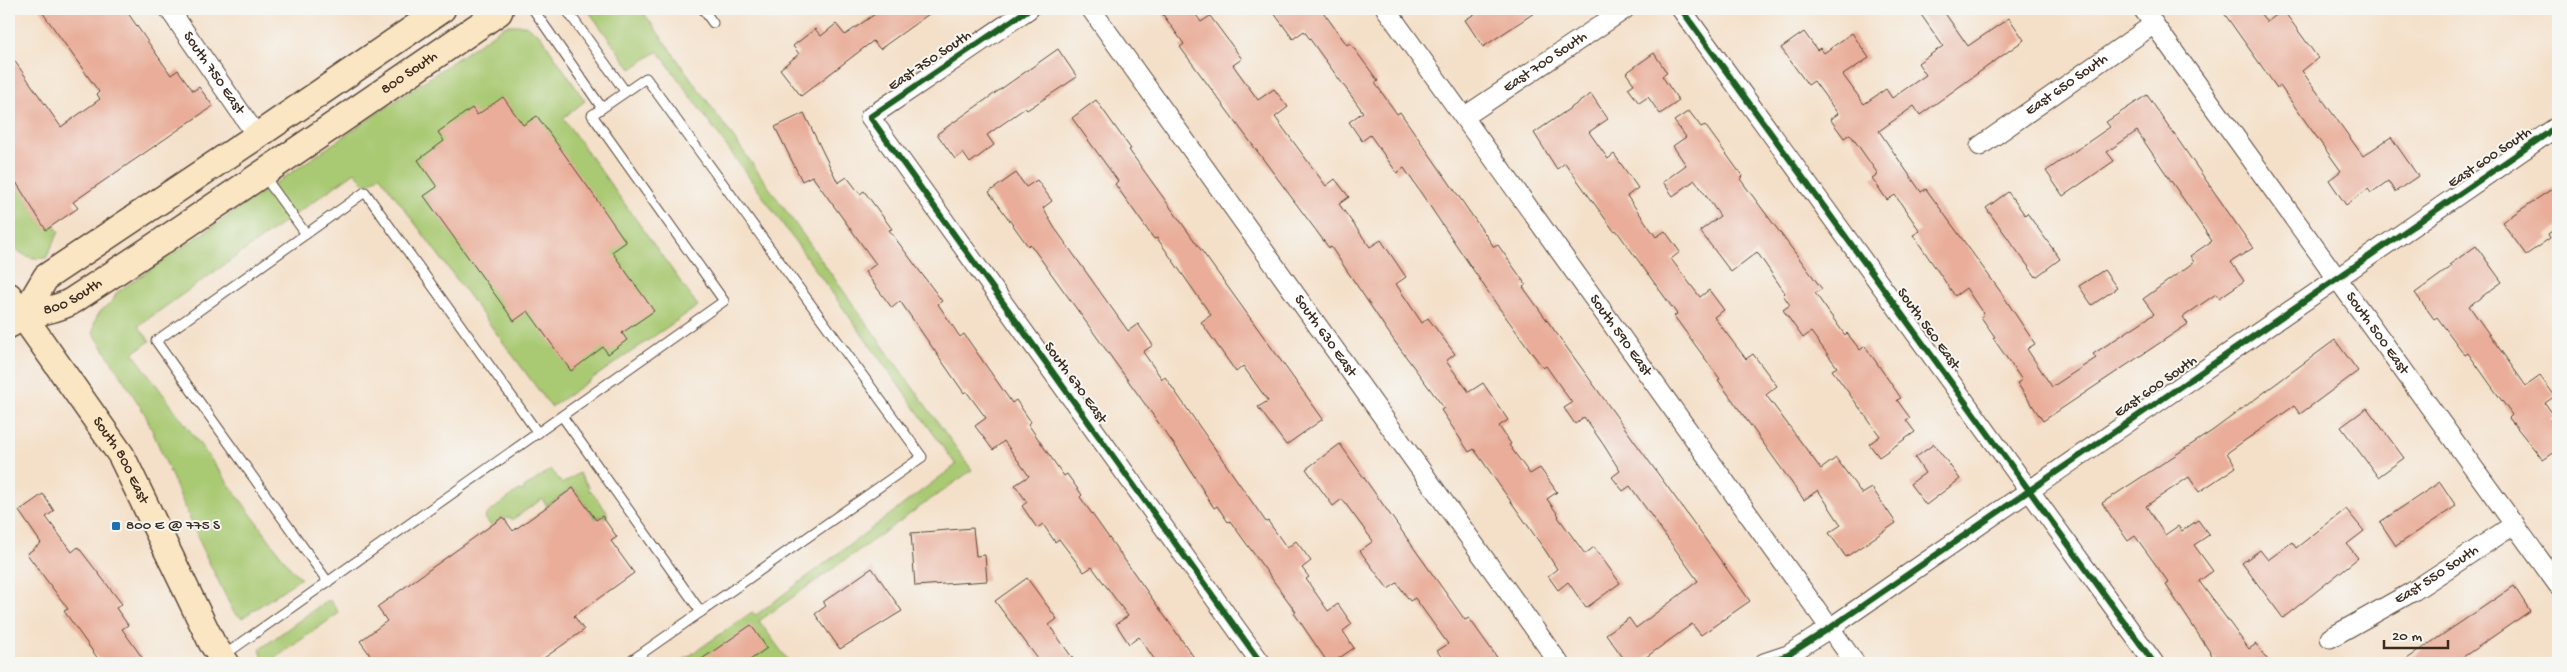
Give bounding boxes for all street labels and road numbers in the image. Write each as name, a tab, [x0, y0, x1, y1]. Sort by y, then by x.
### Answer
street label: East 750 South	[885, 27, 975, 95]
street label: South 750 East	[178, 28, 249, 120]
street label: East 700 South	[1500, 28, 1591, 97]
street label: 800 South	[378, 48, 441, 99]
street label: East 650 South	[2022, 50, 2111, 120]
street label: East 600 South	[2445, 123, 2535, 193]
street label: 800 South	[42, 274, 106, 320]
street label: South 560 East	[1892, 285, 1965, 375]
street label: South 500 East	[2341, 289, 2414, 380]
street label: South 630 East	[1290, 291, 1361, 382]
street label: South 590 East	[1585, 291, 1657, 382]
street label: South 670 East	[1039, 339, 1112, 429]
street label: East 600 South	[2111, 352, 2201, 422]
street label: South 800 East	[88, 414, 153, 509]
street label: East 550 South	[2392, 541, 2482, 609]

